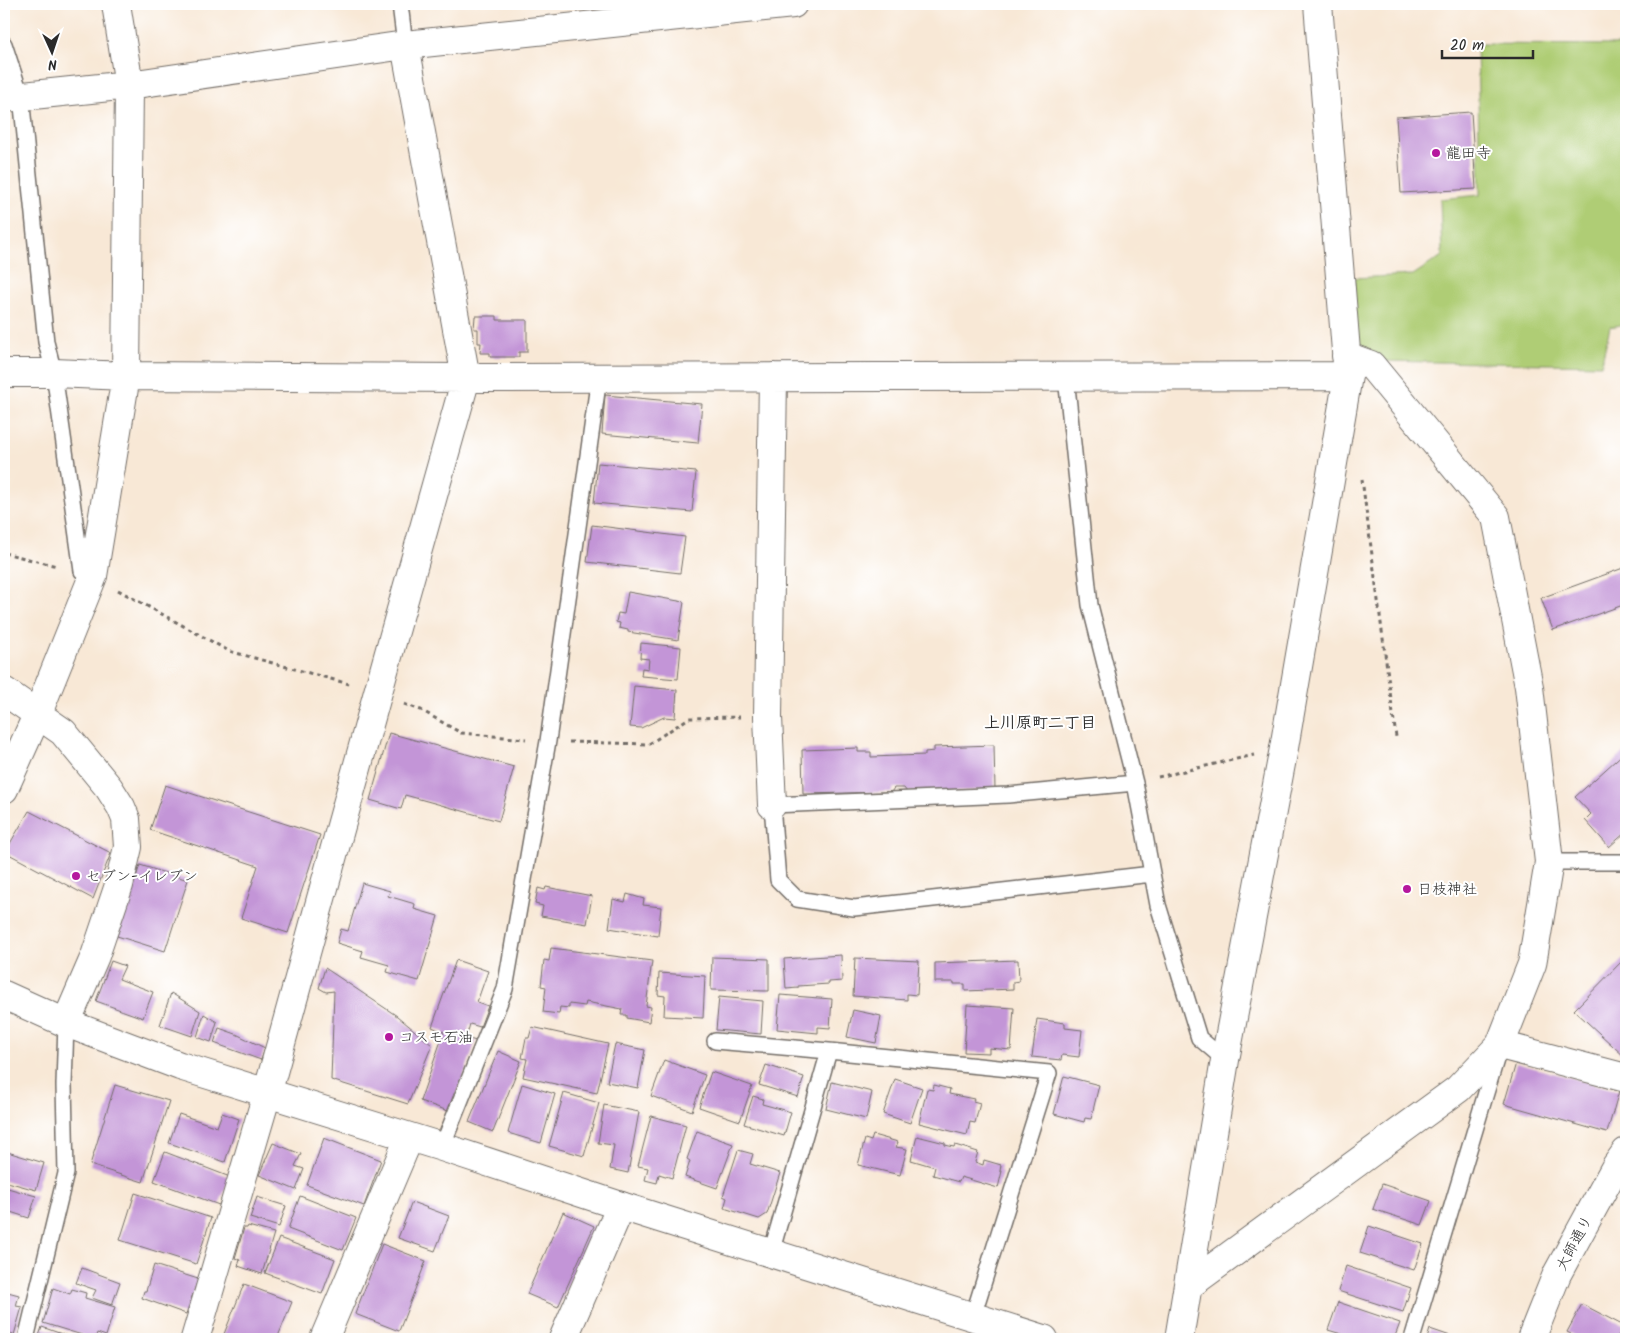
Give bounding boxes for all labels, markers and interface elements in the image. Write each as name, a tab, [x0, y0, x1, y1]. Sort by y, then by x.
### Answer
north arrow	[28, 28, 78, 78]
scale bar	[1442, 28, 1534, 60]
text: 20 m	[1450, 34, 1484, 58]
text: N	[47, 53, 58, 75]
place label: 龍田寺	[1446, 142, 1491, 166]
marker: 龍田寺	[1430, 147, 1442, 159]
district label: 上川原町二丁目	[984, 711, 1096, 736]
place label: セブン-イレブン	[86, 865, 198, 889]
marker: セブン-イレブン	[70, 870, 82, 882]
place label: 日枝神社	[1417, 878, 1477, 902]
marker: 日枝神社	[1401, 883, 1413, 895]
place label: コスモ石油	[399, 1026, 473, 1050]
marker: コスモ石油	[383, 1031, 395, 1043]
street label: 大師通り	[1550, 1211, 1600, 1276]

